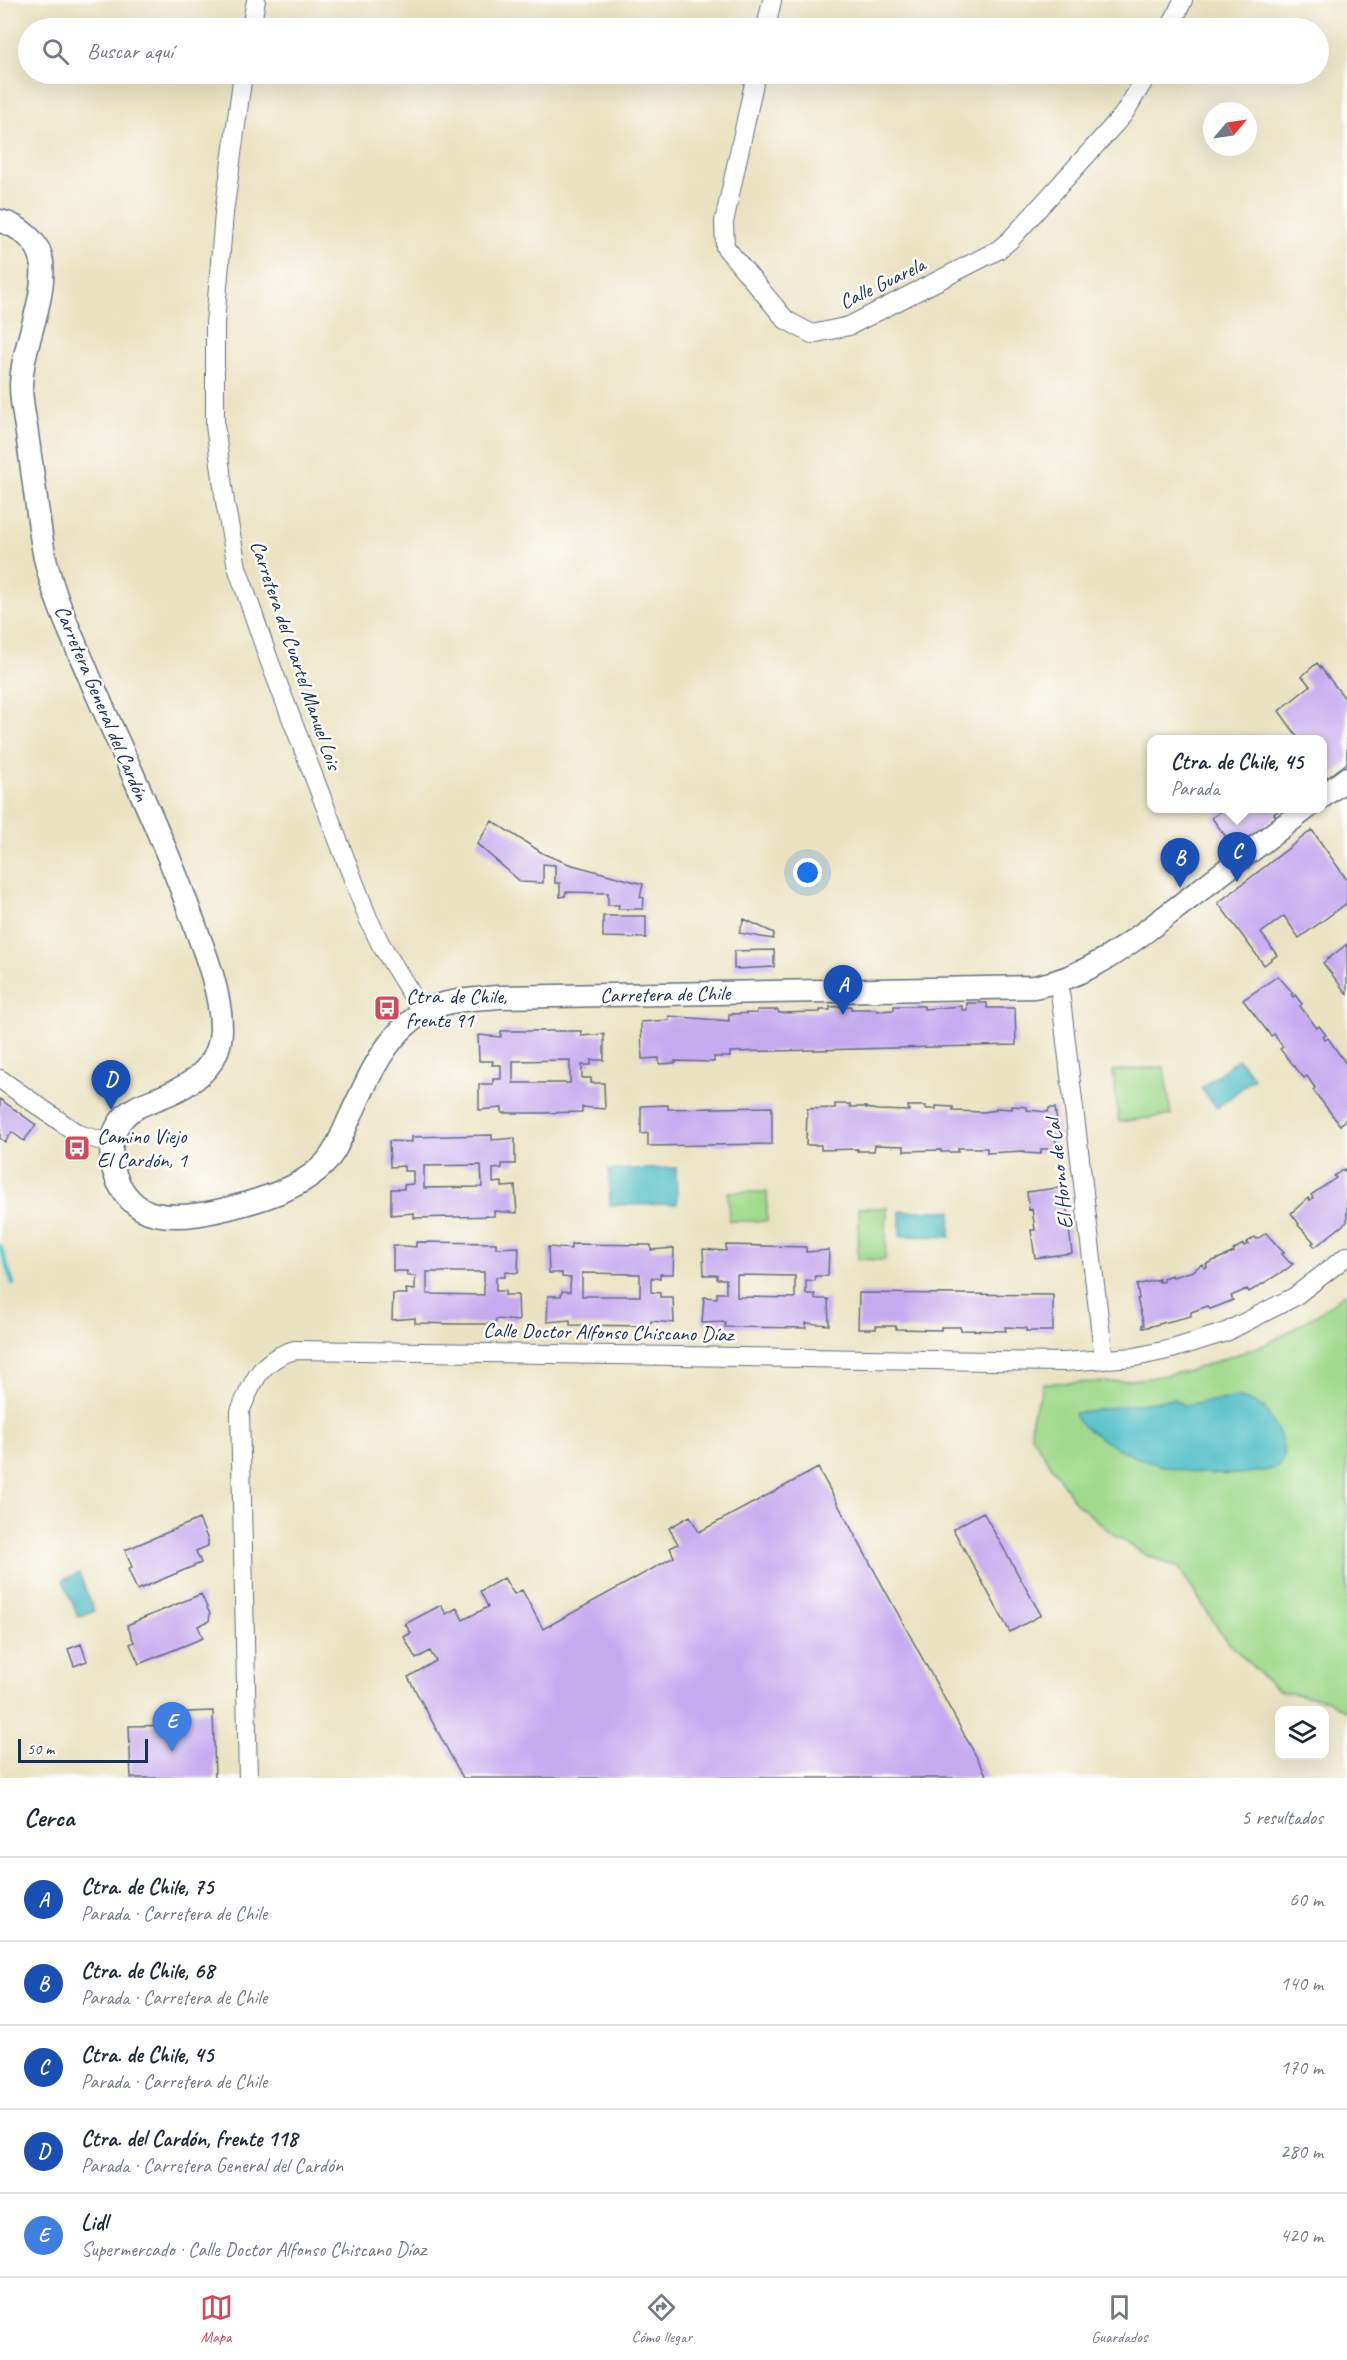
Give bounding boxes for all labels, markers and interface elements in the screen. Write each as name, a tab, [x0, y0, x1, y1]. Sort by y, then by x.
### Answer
search box	[18, 18, 1329, 84]
icon: search	[39, 35, 72, 68]
text: Buscar aquí	[87, 37, 173, 65]
north arrow	[1203, 102, 1257, 156]
street label: Calle Guarela	[835, 250, 931, 315]
street label: Carretera del Cuartel Manuel Lois	[245, 537, 348, 775]
street label: Carretera General del Cardón	[49, 601, 155, 805]
popup	[1147, 735, 1327, 813]
text: Ctra. de Chile, 45	[1171, 748, 1303, 776]
text: Parada	[1171, 776, 1219, 801]
pin: C	[1218, 832, 1256, 882]
pin: B	[1160, 838, 1200, 888]
your location	[793, 858, 822, 887]
pin: A	[824, 966, 862, 1015]
street label: Carretera de Chile	[600, 980, 733, 1008]
place label: Ctra. de Chile, frente 91	[406, 983, 507, 1033]
bus stop icon: Ctra. de Chile, frente 91	[372, 993, 402, 1023]
pin: D	[92, 1060, 130, 1110]
street label: El Horno de Cal	[1039, 1114, 1079, 1231]
place label: Camino Viejo El Cardón, 1	[97, 1123, 189, 1173]
bus stop icon: Camino Viejo El Cardón, 1	[62, 1133, 92, 1163]
street label: Calle Doctor Alfonso Chiscano Díaz	[483, 1317, 736, 1347]
pin: E	[152, 1702, 192, 1752]
map controls	[1275, 1706, 1329, 1760]
button: layers	[1275, 1706, 1329, 1760]
scale bar	[18, 1736, 148, 1764]
text: 50 m	[27, 1739, 54, 1759]
text: Cerca	[24, 1801, 74, 1834]
text: 5 resultados	[1241, 1805, 1323, 1830]
text: Ctra. de Chile, 75	[81, 1873, 213, 1901]
text: A	[38, 1887, 49, 1912]
text: 60 m	[1289, 1887, 1323, 1912]
text: Parada · Carretera de Chile	[81, 1901, 267, 1926]
text: Ctra. de Chile, 68	[81, 1957, 214, 1985]
text: B	[38, 1971, 49, 1996]
text: 140 m	[1280, 1971, 1323, 1996]
text: Parada · Carretera de Chile	[81, 1985, 267, 2010]
text: Ctra. de Chile, 45	[81, 2041, 213, 2069]
text: C	[39, 2055, 48, 2080]
text: 170 m	[1280, 2055, 1323, 2080]
text: Parada · Carretera de Chile	[81, 2069, 267, 2094]
text: Ctra. del Cardón, frente 118	[81, 2125, 297, 2153]
text: D	[38, 2139, 49, 2164]
text: 280 m	[1280, 2139, 1323, 2164]
text: Parada · Carretera General del Cardón	[81, 2153, 343, 2178]
text: Lidl	[81, 2209, 108, 2237]
text: E	[38, 2223, 49, 2248]
text: 420 m	[1280, 2223, 1323, 2248]
text: Supermercado · Calle Doctor Alfonso Chiscano Díaz	[81, 2237, 426, 2262]
tab: Mapa	[200, 2291, 233, 2347]
tab: Cómo llegar	[632, 2291, 692, 2347]
tab: Guardados	[1091, 2291, 1147, 2347]

